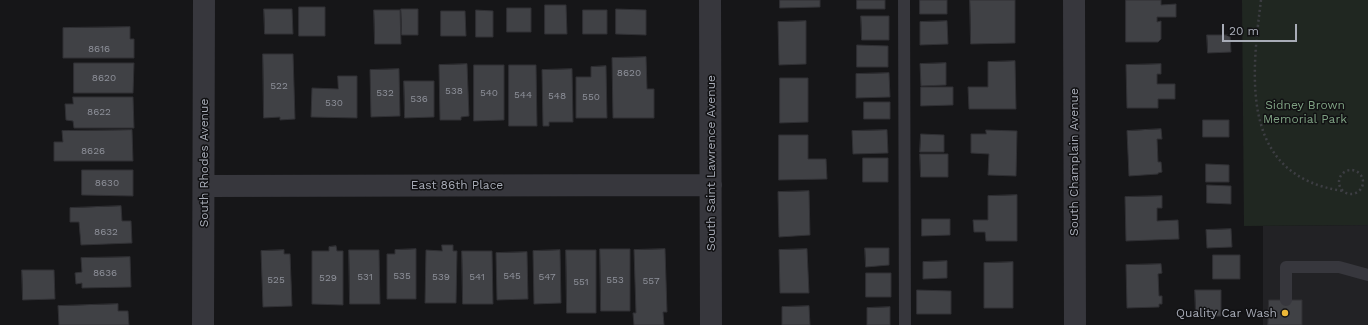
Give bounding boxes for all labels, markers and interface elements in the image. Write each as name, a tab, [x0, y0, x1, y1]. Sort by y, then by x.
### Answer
scale bar	[1224, 16, 1299, 42]
text: 20 m	[1229, 24, 1259, 38]
house number: 8616	[88, 43, 110, 55]
house number: 8620	[617, 67, 641, 79]
house number: 8620	[92, 72, 116, 84]
street label: South Saint Lawrence Avenue	[704, 75, 718, 251]
house number: 522	[270, 80, 288, 92]
house number: 538	[445, 85, 463, 97]
house number: 532	[376, 87, 394, 99]
house number: 540	[480, 87, 498, 99]
street label: South Champlain Avenue	[1067, 88, 1081, 236]
house number: 544	[514, 89, 532, 101]
house number: 548	[548, 90, 566, 102]
house number: 550	[582, 91, 600, 103]
house number: 536	[410, 93, 428, 105]
house number: 530	[325, 97, 343, 109]
park label: Sidney Brown Memorial Park	[1263, 98, 1347, 126]
street label: South Rhodes Avenue	[197, 99, 211, 227]
house number: 8622	[87, 106, 111, 118]
house number: 8626	[81, 145, 105, 157]
house number: 8630	[95, 177, 119, 189]
street label: East 86th Place	[411, 178, 503, 192]
house number: 8632	[94, 226, 118, 238]
house number: 8636	[93, 267, 117, 279]
house number: 535	[393, 270, 411, 282]
house number: 545	[503, 270, 521, 282]
house number: 531	[357, 271, 373, 283]
house number: 539	[432, 271, 450, 283]
house number: 541	[469, 271, 485, 283]
house number: 547	[538, 271, 556, 283]
house number: 529	[319, 272, 337, 284]
house number: 525	[267, 274, 285, 286]
house number: 553	[606, 274, 624, 286]
house number: 557	[642, 275, 660, 287]
house number: 551	[573, 276, 589, 288]
place label: Quality Car Wash	[1176, 306, 1277, 320]
marker: Quality Car Wash	[1280, 308, 1290, 318]

